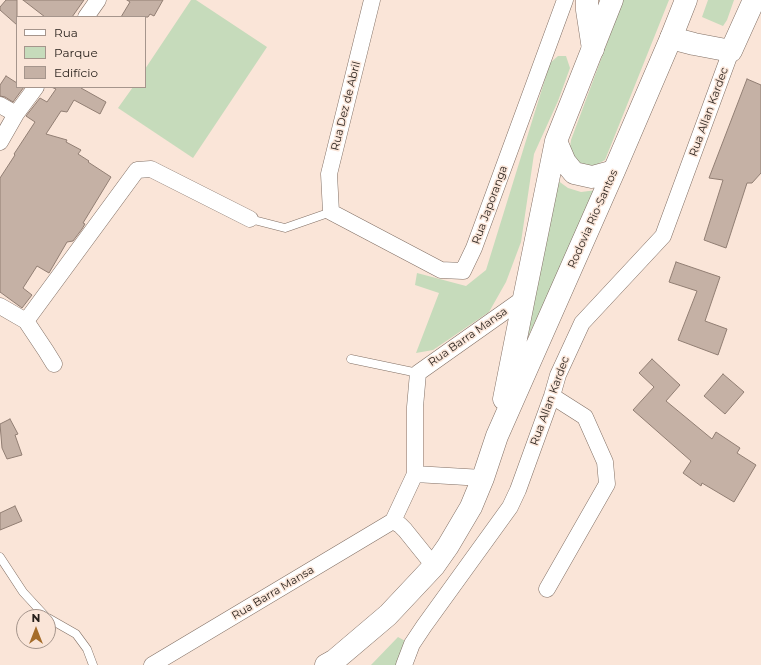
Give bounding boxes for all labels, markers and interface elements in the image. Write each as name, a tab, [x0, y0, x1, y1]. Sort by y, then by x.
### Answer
legend	[16, 16, 146, 88]
text: Rua	[54, 25, 78, 40]
text: Parque	[54, 45, 98, 60]
street label: Rua Dez de Abril	[329, 60, 363, 152]
text: Edifício	[54, 65, 98, 80]
street label: Rua Allan Kardec	[687, 66, 731, 158]
street label: Rua Japoranga	[470, 164, 510, 246]
street label: Rodovia Rio-Santos	[565, 168, 621, 270]
street label: Rua Barra Mansa	[426, 305, 510, 369]
street label: Rua Allan Kardec	[528, 355, 572, 447]
street label: Rua Barra Mansa	[230, 563, 316, 623]
north arrow	[16, 609, 56, 649]
text: N	[32, 611, 40, 625]

